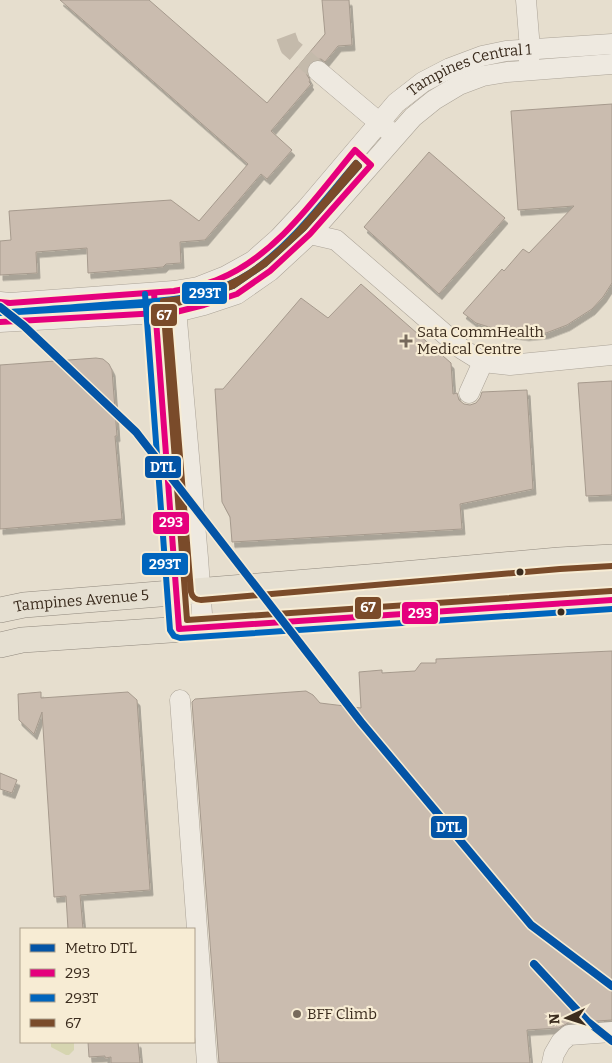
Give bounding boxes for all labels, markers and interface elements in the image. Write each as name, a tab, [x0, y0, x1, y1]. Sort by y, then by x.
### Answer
street label: Tampines Central 1	[404, 40, 532, 100]
line badge: 293T	[181, 281, 228, 305]
text: 293T	[189, 285, 221, 302]
line badge: 67	[150, 303, 178, 327]
text: 67	[156, 307, 172, 324]
place label: Sata CommHealth Medical Centre	[417, 323, 545, 358]
marker: Sata CommHealth Medical Centre	[399, 334, 413, 348]
line badge: DTL	[144, 455, 182, 479]
text: DTL	[150, 459, 176, 476]
line badge: 293	[152, 511, 190, 535]
text: 293	[159, 514, 183, 531]
line badge: 293T	[141, 552, 189, 576]
text: 293T	[149, 556, 181, 573]
unlabelled marker	[515, 567, 525, 577]
street label: Tampines Avenue 5	[12, 586, 150, 616]
line badge: 67	[354, 596, 382, 620]
text: 67	[360, 599, 376, 616]
line badge: 293	[401, 601, 439, 625]
text: 293	[408, 605, 432, 622]
unlabelled marker	[556, 607, 566, 617]
line badge: DTL	[430, 815, 468, 839]
text: DTL	[436, 819, 462, 836]
legend	[20, 928, 195, 1043]
text: Metro DTL	[65, 939, 137, 957]
text: 293	[65, 964, 90, 982]
text: 293T	[65, 989, 99, 1007]
north arrow	[542, 993, 592, 1043]
place label: BFF Climb	[307, 1005, 377, 1023]
marker: BFF Climb	[291, 1008, 303, 1020]
text: N	[546, 1013, 563, 1025]
text: 67	[65, 1014, 82, 1032]

